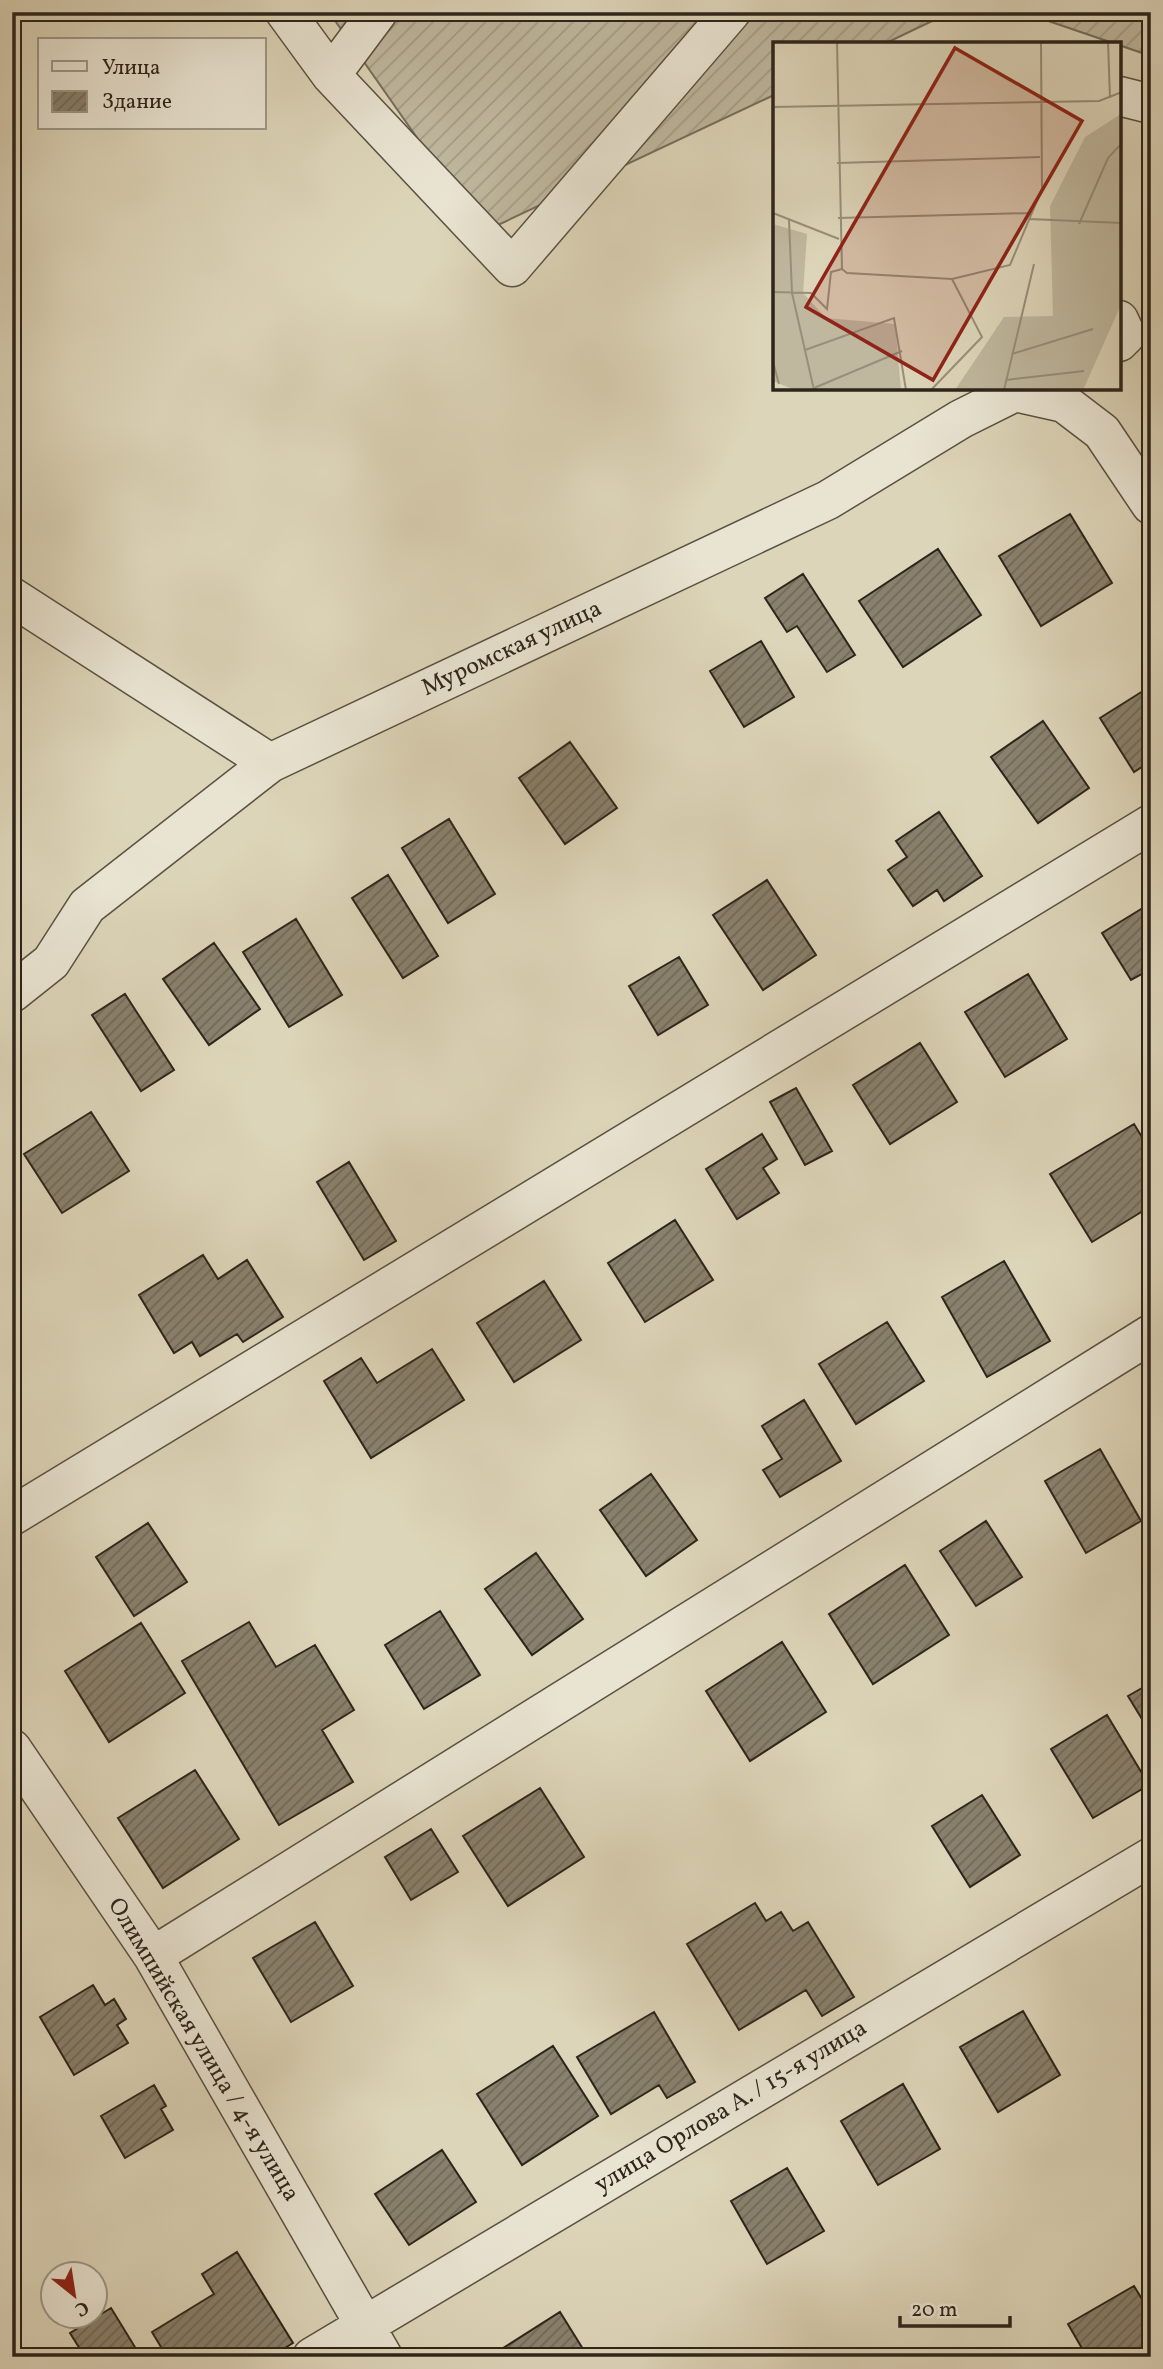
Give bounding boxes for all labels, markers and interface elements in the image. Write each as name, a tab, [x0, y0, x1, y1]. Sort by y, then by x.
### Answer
legend	[38, 38, 266, 130]
inset map	[773, 42, 1121, 390]
text: Улица	[102, 54, 160, 83]
text: Здание	[102, 88, 172, 117]
street label: Муромская улица	[416, 592, 608, 706]
street label: Олимпийская улица / 4-я улица	[99, 1892, 307, 2208]
street label: улица Орлова А. / 15-я улица	[588, 2012, 874, 2202]
north arrow	[38, 2260, 108, 2330]
scale bar	[900, 2285, 1011, 2329]
text: С	[70, 2294, 93, 2322]
text: 20 m	[911, 2296, 957, 2325]

